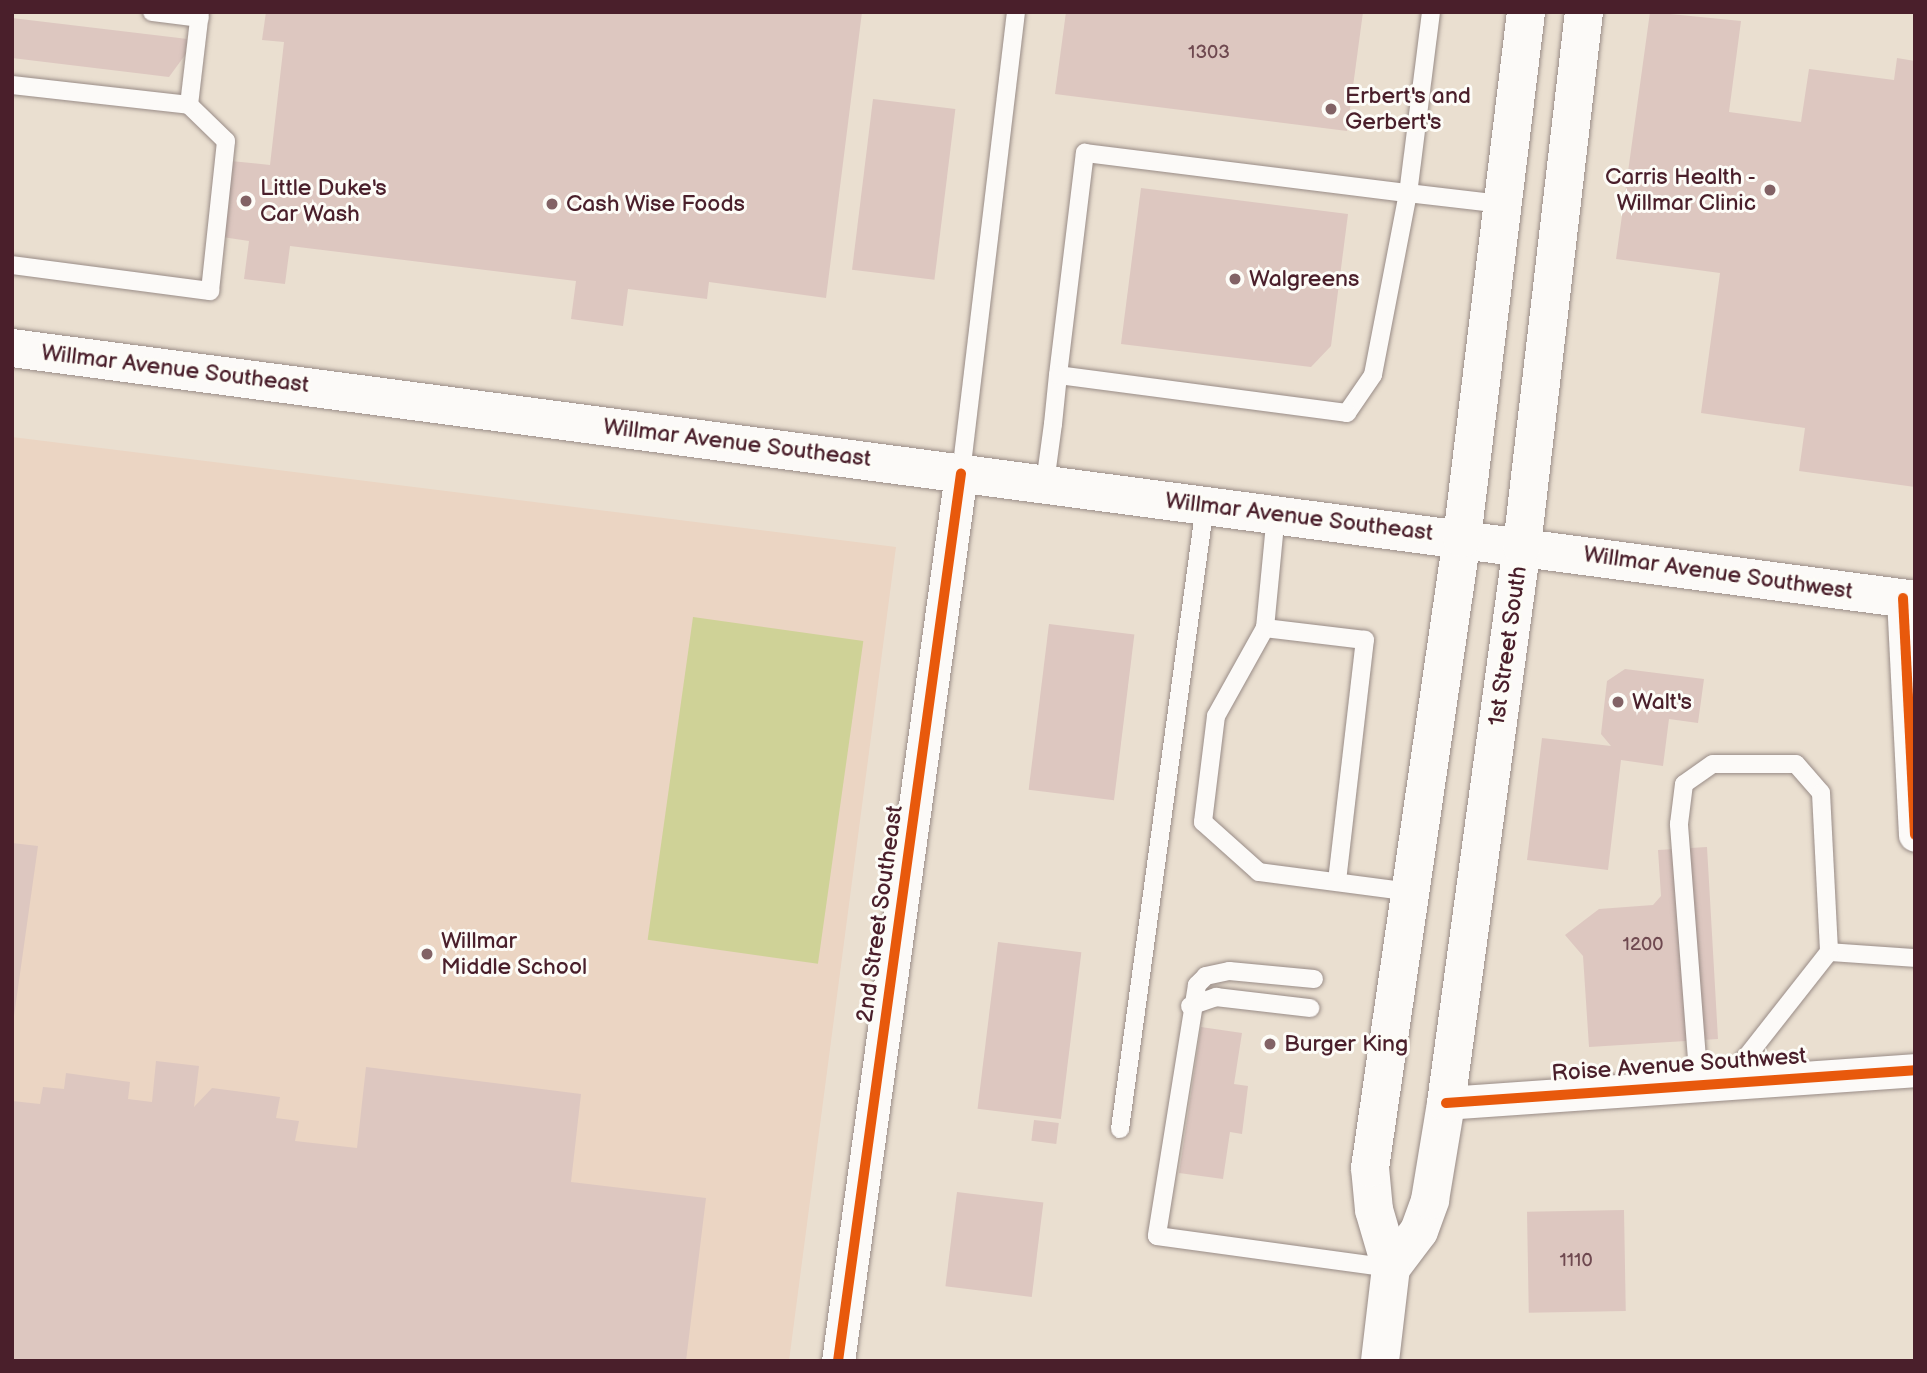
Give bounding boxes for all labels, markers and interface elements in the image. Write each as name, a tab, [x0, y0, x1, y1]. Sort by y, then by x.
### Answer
house number: 1303	[1188, 42, 1230, 64]
place label: Erbert's and Gerbert's	[1345, 82, 1471, 136]
marker: Erbert's and Gerbert's	[1323, 101, 1339, 117]
place label: Carris Health - Willmar Clinic	[1604, 163, 1756, 217]
place label: Little Duke's Car Wash	[260, 174, 387, 228]
marker: Carris Health - Willmar Clinic	[1762, 182, 1778, 198]
place label: Cash Wise Foods	[566, 190, 746, 218]
marker: Little Duke's Car Wash	[238, 193, 254, 209]
marker: Cash Wise Foods	[544, 196, 560, 212]
place label: Walgreens	[1249, 265, 1359, 293]
marker: Walgreens	[1227, 271, 1243, 287]
street label: Willmar Avenue Southeast	[39, 339, 311, 399]
street label: Willmar Avenue Southeast	[601, 413, 873, 473]
street label: Willmar Avenue Southeast	[1163, 487, 1435, 547]
street label: Willmar Avenue Southwest	[1581, 540, 1855, 606]
street label: 1st Street South	[1483, 564, 1533, 728]
place label: Walt's	[1632, 688, 1692, 716]
marker: Walt's	[1610, 694, 1626, 710]
street label: 2nd Street Southeast	[851, 803, 909, 1025]
place label: Willmar Middle School	[441, 927, 588, 981]
house number: 1200	[1623, 934, 1663, 956]
marker: Willmar Middle School	[419, 946, 435, 962]
place label: Burger King	[1284, 1030, 1408, 1058]
marker: Burger King	[1262, 1036, 1278, 1052]
street label: Roise Avenue Southwest	[1550, 1042, 1808, 1088]
house number: 1110	[1559, 1250, 1593, 1272]

